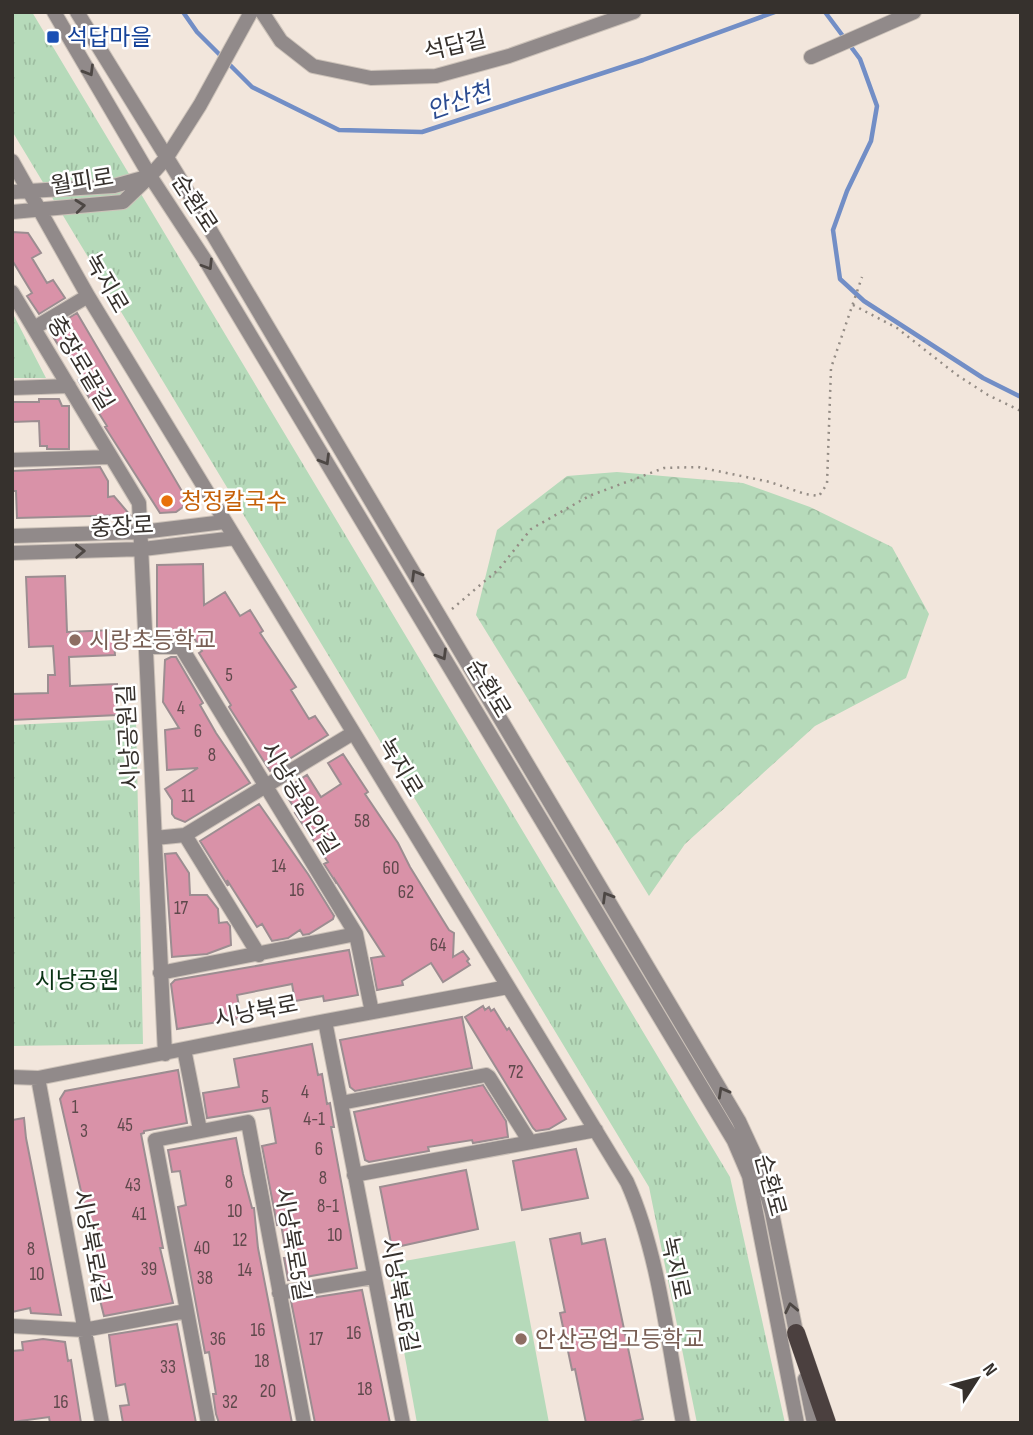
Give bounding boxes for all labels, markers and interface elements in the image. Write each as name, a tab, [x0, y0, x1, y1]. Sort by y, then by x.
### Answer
place label: 석답마을	[67, 24, 152, 52]
street label: 석답길	[421, 25, 489, 67]
marker: 석답마을	[45, 29, 61, 45]
one-way arrow	[81, 63, 94, 76]
water label: 안산천	[423, 76, 498, 126]
street label: 월피로	[49, 163, 116, 201]
street label: 순환로	[165, 169, 223, 238]
one-way arrow	[74, 199, 86, 214]
street label: 녹지로	[78, 249, 134, 318]
one-way arrow	[199, 257, 212, 270]
street label: 충장로끝길	[41, 311, 119, 416]
one-way arrow	[317, 452, 330, 465]
place label: 청정칼국수	[181, 488, 287, 516]
marker: 청정칼국수	[159, 493, 175, 509]
street label: 충장로	[90, 511, 154, 543]
one-way arrow	[75, 543, 86, 558]
one-way arrow	[411, 569, 424, 582]
place label: 시랑초등학교	[89, 627, 216, 655]
marker: 시랑초등학교	[67, 632, 83, 648]
one-way arrow	[434, 647, 447, 660]
street label: 순환로	[460, 654, 516, 723]
house number: 5	[225, 664, 233, 687]
street label: 시낭공원길	[112, 683, 146, 791]
house number: 4	[177, 697, 185, 720]
house number: 6	[194, 720, 202, 743]
street label: 녹지로	[372, 733, 428, 802]
street label: 시낭공원안길	[254, 737, 344, 860]
house number: 8	[208, 744, 216, 767]
house number: 11	[181, 785, 195, 808]
house number: 58	[354, 810, 370, 833]
house number: 14	[272, 855, 286, 878]
house number: 60	[383, 857, 399, 880]
house number: 16	[290, 879, 304, 902]
house number: 62	[398, 881, 414, 904]
one-way arrow	[602, 891, 615, 904]
house number: 17	[174, 897, 189, 920]
house number: 64	[430, 934, 446, 957]
park label: 시낭공원	[35, 967, 119, 995]
street label: 시낭북로	[212, 990, 300, 1034]
house number: 72	[508, 1061, 524, 1084]
house number: 4	[301, 1081, 309, 1104]
house number: 5	[261, 1086, 269, 1109]
one-way arrow	[718, 1087, 731, 1100]
house number: 1	[72, 1096, 79, 1119]
house number: 4-1	[303, 1108, 325, 1131]
house number: 45	[117, 1114, 133, 1137]
house number: 3	[80, 1120, 88, 1143]
house number: 6	[315, 1138, 323, 1161]
street label: 순환로	[748, 1151, 792, 1220]
house number: 8	[319, 1167, 327, 1190]
house number: 8	[225, 1171, 233, 1194]
house number: 43	[125, 1174, 141, 1197]
street label: 시낭북로5길	[268, 1185, 316, 1303]
street label: 시낭북로4길	[66, 1187, 116, 1306]
house number: 8-1	[317, 1195, 339, 1218]
house number: 10	[227, 1200, 243, 1223]
house number: 41	[132, 1203, 147, 1226]
house number: 10	[327, 1224, 343, 1247]
house number: 12	[233, 1229, 247, 1252]
street label: 녹지로	[655, 1234, 695, 1302]
street label: 시낭북로6길	[374, 1236, 424, 1355]
house number: 40	[194, 1237, 210, 1260]
house number: 8	[27, 1238, 35, 1261]
house number: 39	[141, 1258, 157, 1281]
house number: 14	[238, 1259, 252, 1282]
house number: 10	[29, 1263, 45, 1286]
house number: 38	[197, 1267, 213, 1290]
one-way arrow	[785, 1302, 800, 1314]
house number: 16	[251, 1319, 265, 1342]
house number: 16	[347, 1322, 361, 1345]
place label: 안산공업고등학교	[535, 1326, 704, 1354]
house number: 36	[210, 1328, 226, 1351]
house number: 17	[309, 1328, 324, 1351]
marker: 안산공업고등학교	[513, 1331, 529, 1347]
north arrow	[942, 1344, 1012, 1414]
house number: 18	[255, 1350, 269, 1373]
house number: 33	[160, 1356, 176, 1379]
text: N	[977, 1359, 1002, 1381]
house number: 18	[358, 1378, 372, 1401]
house number: 20	[260, 1380, 276, 1403]
house number: 16	[54, 1391, 68, 1414]
house number: 32	[222, 1391, 238, 1414]

